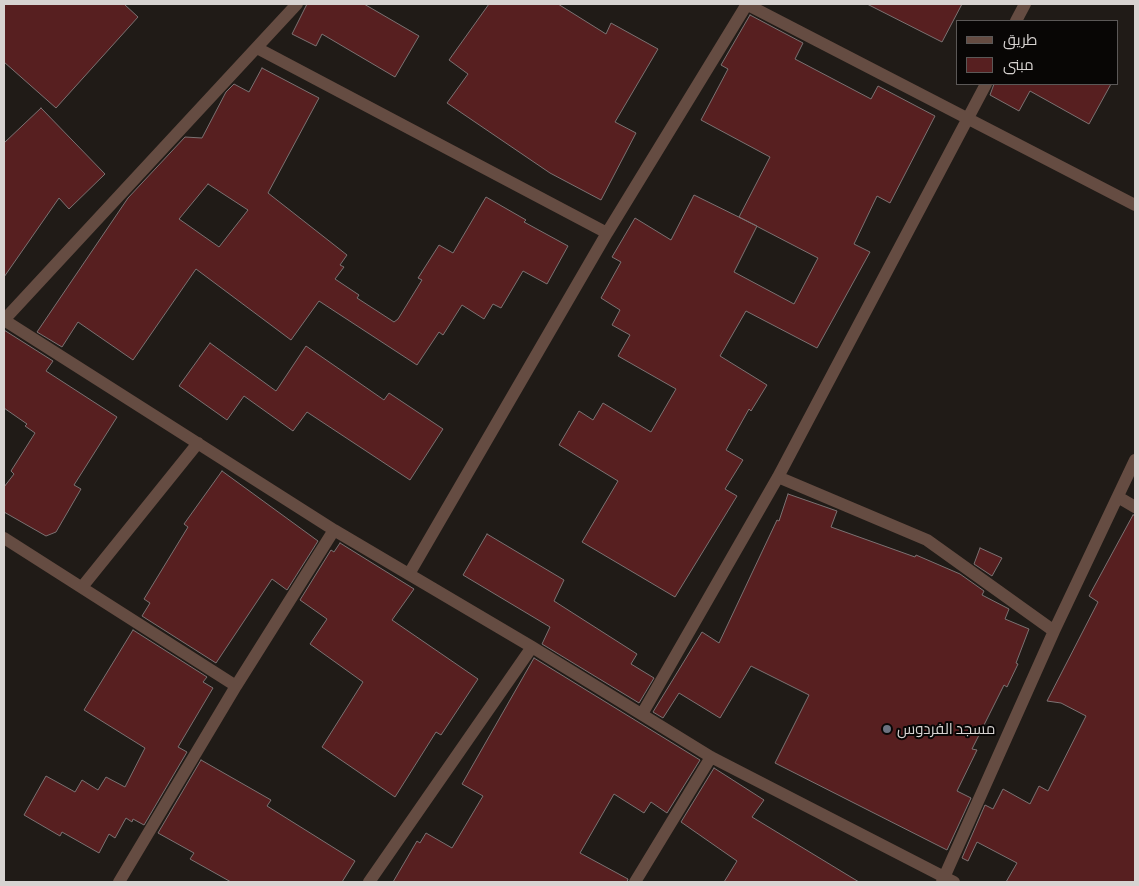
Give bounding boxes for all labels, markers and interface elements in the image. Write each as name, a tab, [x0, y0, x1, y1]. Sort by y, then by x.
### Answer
legend	[956, 20, 1119, 85]
text: طريق	[1003, 30, 1037, 48]
text: مبنى	[1003, 55, 1034, 73]
place label: مسجد الفردوس	[897, 720, 995, 738]
marker: مسجد الفردوس	[881, 723, 893, 735]

